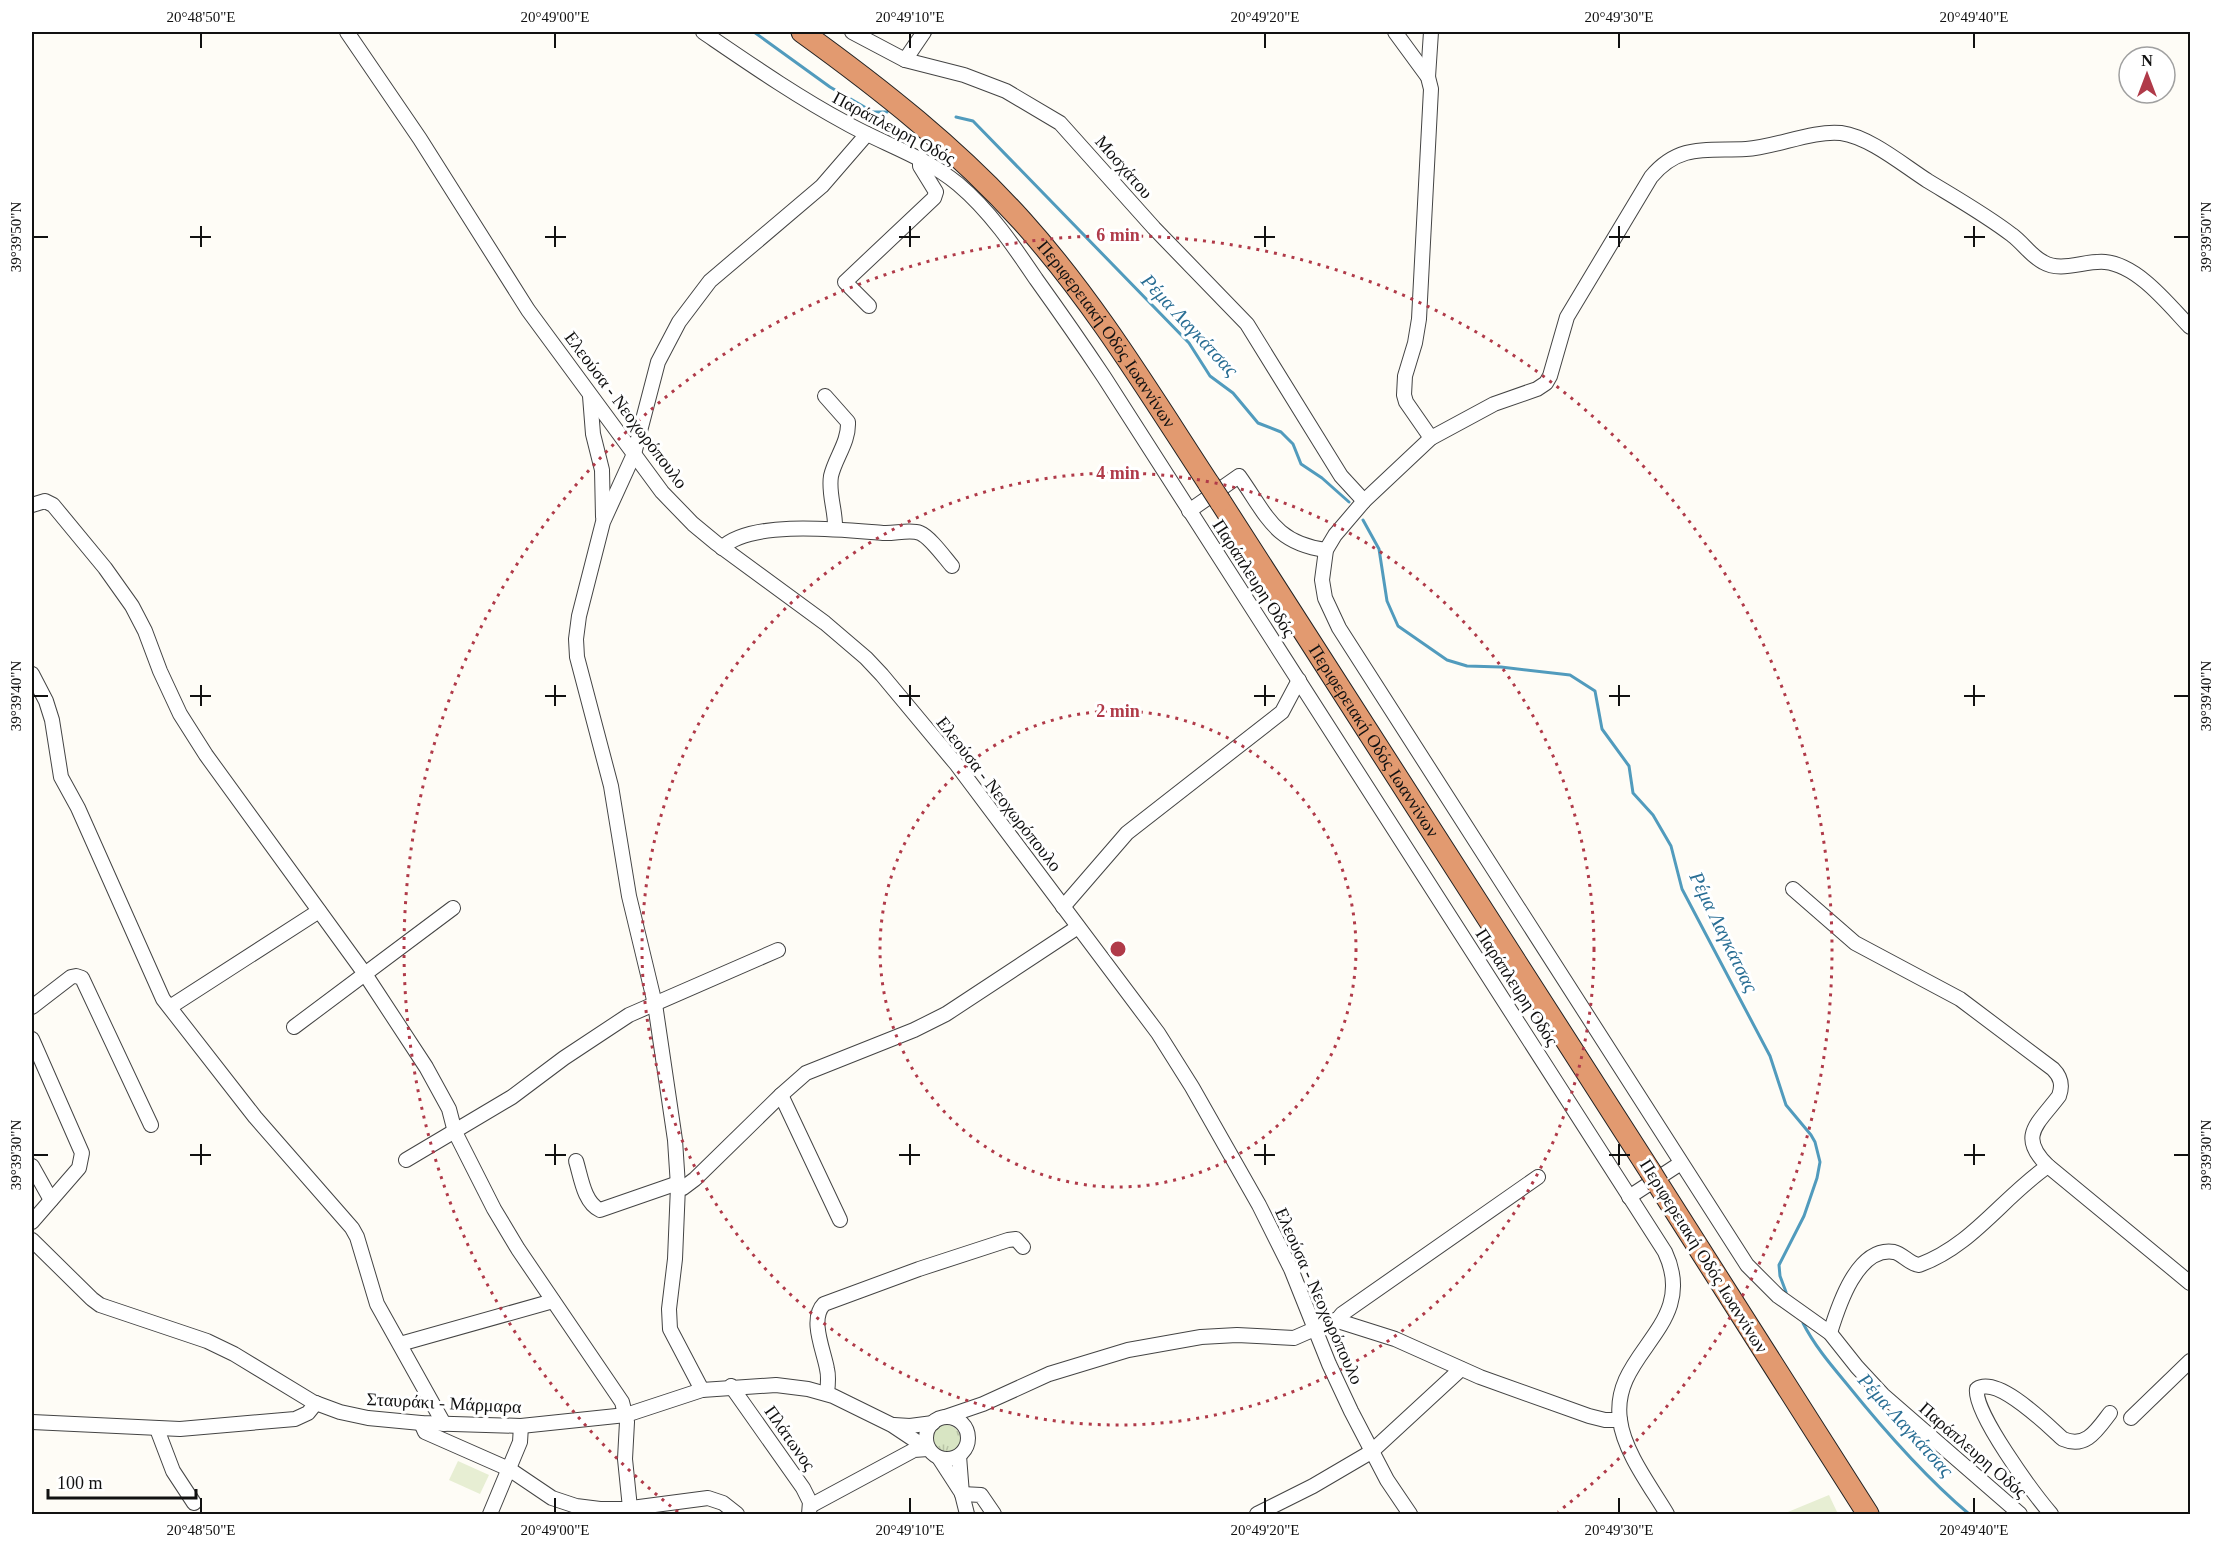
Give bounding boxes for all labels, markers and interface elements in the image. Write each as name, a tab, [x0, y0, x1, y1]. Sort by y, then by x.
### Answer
text: 20°48'50"E	[167, 9, 236, 25]
text: 20°49'00"E	[521, 9, 590, 25]
text: 20°49'10"E	[876, 9, 945, 25]
text: 20°49'20"E	[1231, 9, 1300, 25]
text: 20°49'30"E	[1585, 9, 1654, 25]
text: 20°49'40"E	[1940, 9, 2009, 25]
north arrow	[2117, 45, 2177, 105]
text: N	[2141, 52, 2153, 69]
street label: Παράπλευρη Οδός	[829, 87, 959, 169]
street label: Μοσχάτου	[1091, 131, 1157, 203]
text: 39°39'50"N	[8, 202, 24, 272]
text: 39°39'50"N	[2198, 202, 2214, 272]
text: 6 min	[1096, 225, 1140, 245]
street label: Περιφερειακή Οδός Ιωαννίνων	[1033, 236, 1180, 431]
water label: Ρέμα Λαγκάτσας	[1136, 269, 1243, 382]
street label: Ελεούσα - Νεοχωρόπουλο	[561, 328, 691, 492]
text: 4 min	[1096, 463, 1140, 483]
street label: Παράπλευρη Οδός	[1209, 516, 1299, 640]
street label: Περιφερειακή Οδός Ιωαννίνων	[1305, 641, 1443, 841]
text: 39°39'40"N	[8, 661, 24, 731]
text: 39°39'40"N	[2198, 661, 2214, 731]
text: 2 min	[1096, 701, 1140, 721]
street label: Ελεούσα - Νεοχωρόπουλο	[932, 713, 1066, 875]
water label: Ρέμα Λαγκάτσας	[1684, 867, 1763, 997]
street label: Παράπλευρη Οδός	[1472, 925, 1562, 1049]
centre of rings	[1108, 939, 1128, 959]
text: 39°39'30"N	[8, 1120, 24, 1190]
text: 39°39'30"N	[2198, 1120, 2214, 1190]
street label: Περιφερειακή Οδός Ιωαννίνων	[1636, 1155, 1772, 1357]
street label: Ελεούσα - Νεοχωρόπουλο	[1271, 1205, 1367, 1387]
water label: Ρέμα Λαγκάτσας	[1852, 1368, 1959, 1483]
street label: Σταυράκι - Μάρμαρα	[366, 1389, 522, 1417]
street label: Παράπλευρη Οδός	[1915, 1398, 2031, 1502]
street label: Πλάτωνος	[760, 1402, 820, 1474]
scale bar	[48, 1462, 196, 1500]
text: 100 m	[57, 1473, 103, 1493]
text: 20°48'50"E	[167, 1522, 236, 1538]
text: 20°49'00"E	[521, 1522, 590, 1538]
text: 20°49'10"E	[876, 1522, 945, 1538]
text: 20°49'20"E	[1231, 1522, 1300, 1538]
text: 20°49'30"E	[1585, 1522, 1654, 1538]
text: 20°49'40"E	[1940, 1522, 2009, 1538]

